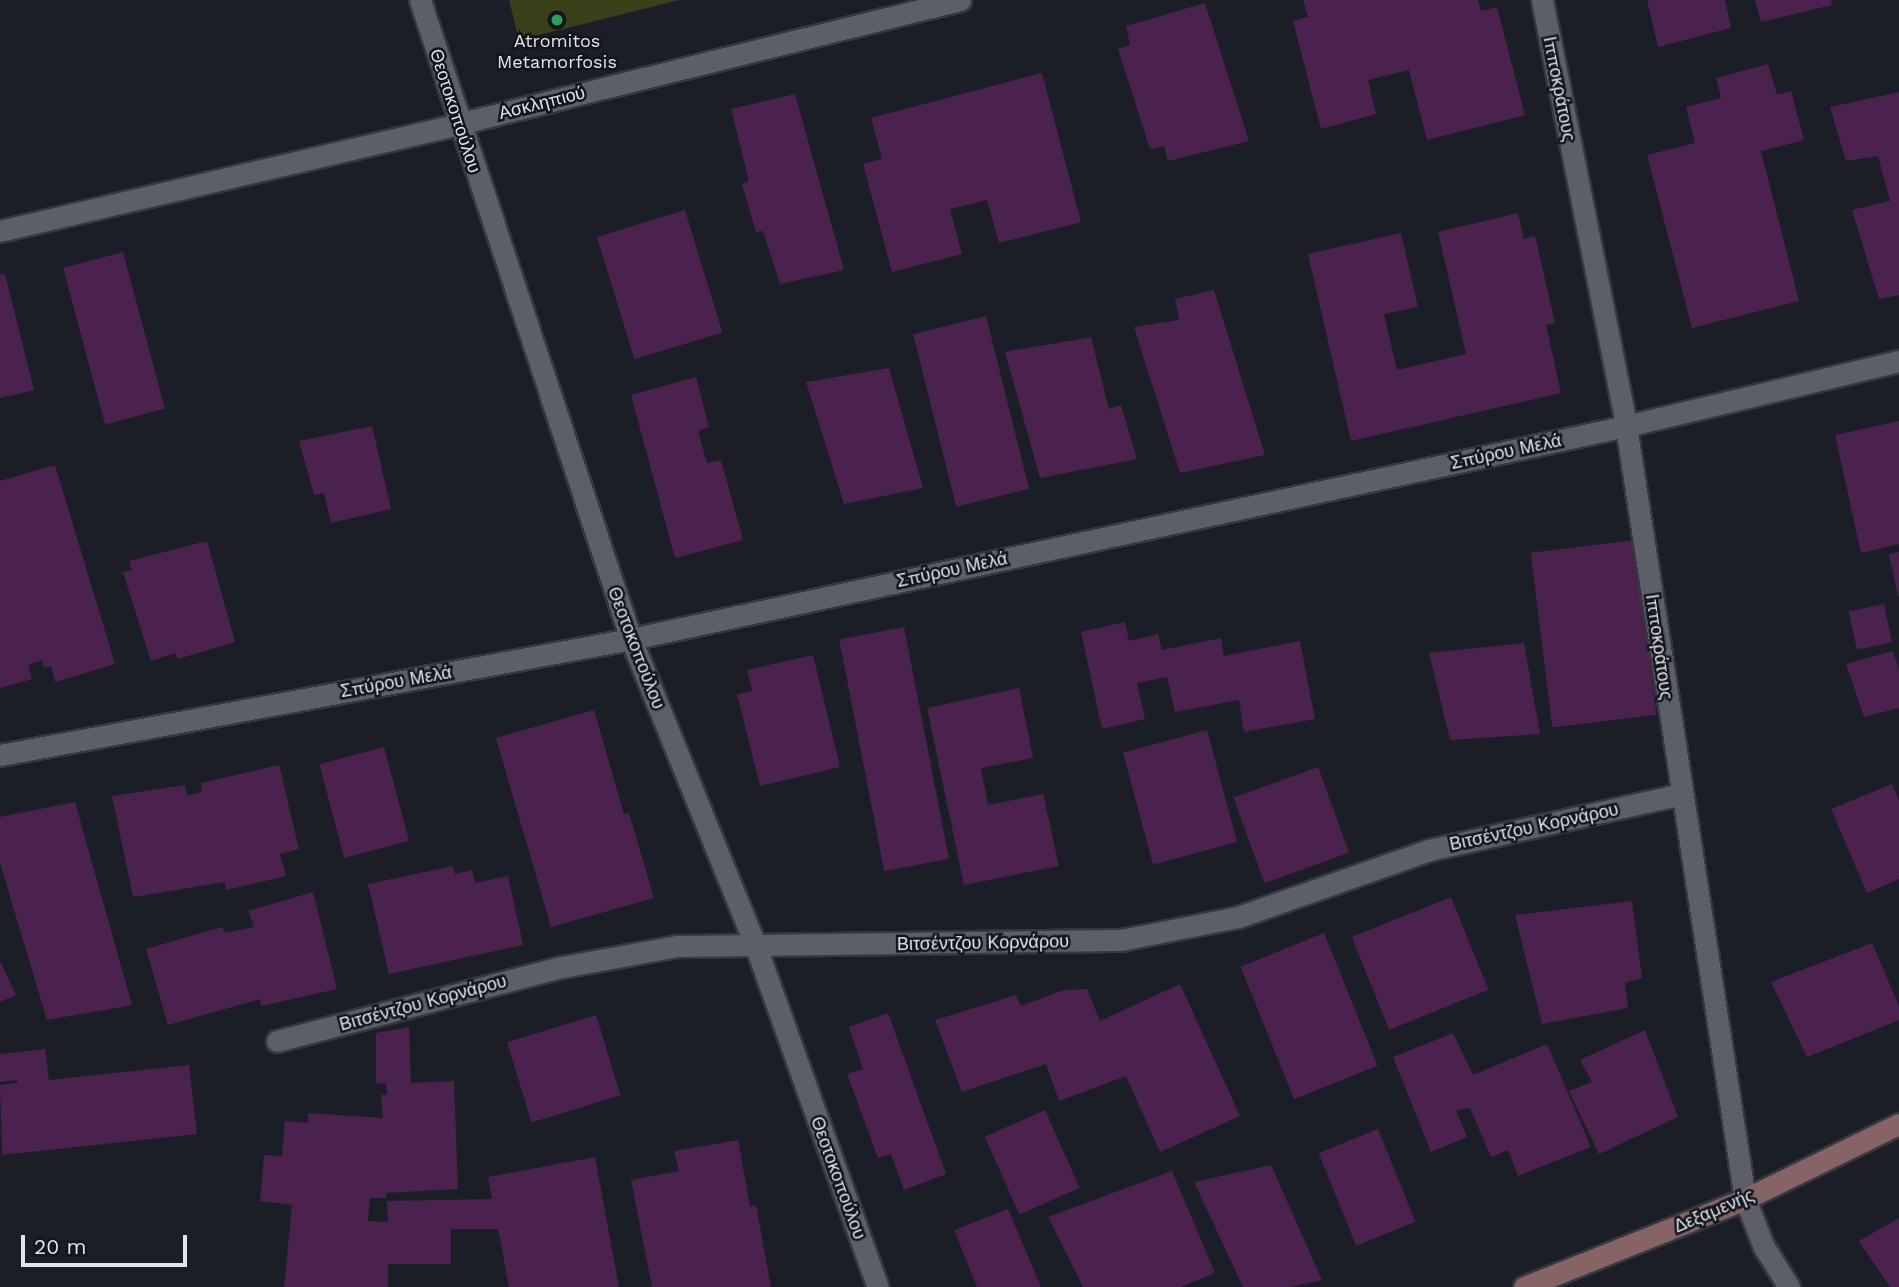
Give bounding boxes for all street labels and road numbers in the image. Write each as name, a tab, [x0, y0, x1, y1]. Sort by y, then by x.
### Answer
street label: Ιπποκράτους	[1538, 35, 1580, 143]
street label: Θεοτοκοπούλου	[425, 46, 485, 176]
street label: Ασκληπιού	[497, 82, 587, 124]
street label: Σπύρου Μελά	[1449, 430, 1563, 474]
street label: Σπύρου Μελά	[895, 548, 1009, 592]
street label: Θεοτοκοπούλου	[603, 584, 669, 712]
street label: Ιπποκράτους	[1641, 593, 1677, 701]
street label: Σπύρου Μελά	[339, 662, 453, 702]
street label: Βιτσέντζου Κορνάρου	[1448, 799, 1620, 855]
street label: Βιτσέντζου Κορνάρου	[897, 931, 1069, 955]
street label: Βιτσέντζου Κορνάρου	[337, 970, 509, 1036]
street label: Θεοτοκοπούλου	[806, 1114, 870, 1242]
street label: Δεξαμενής	[1671, 1184, 1757, 1238]

